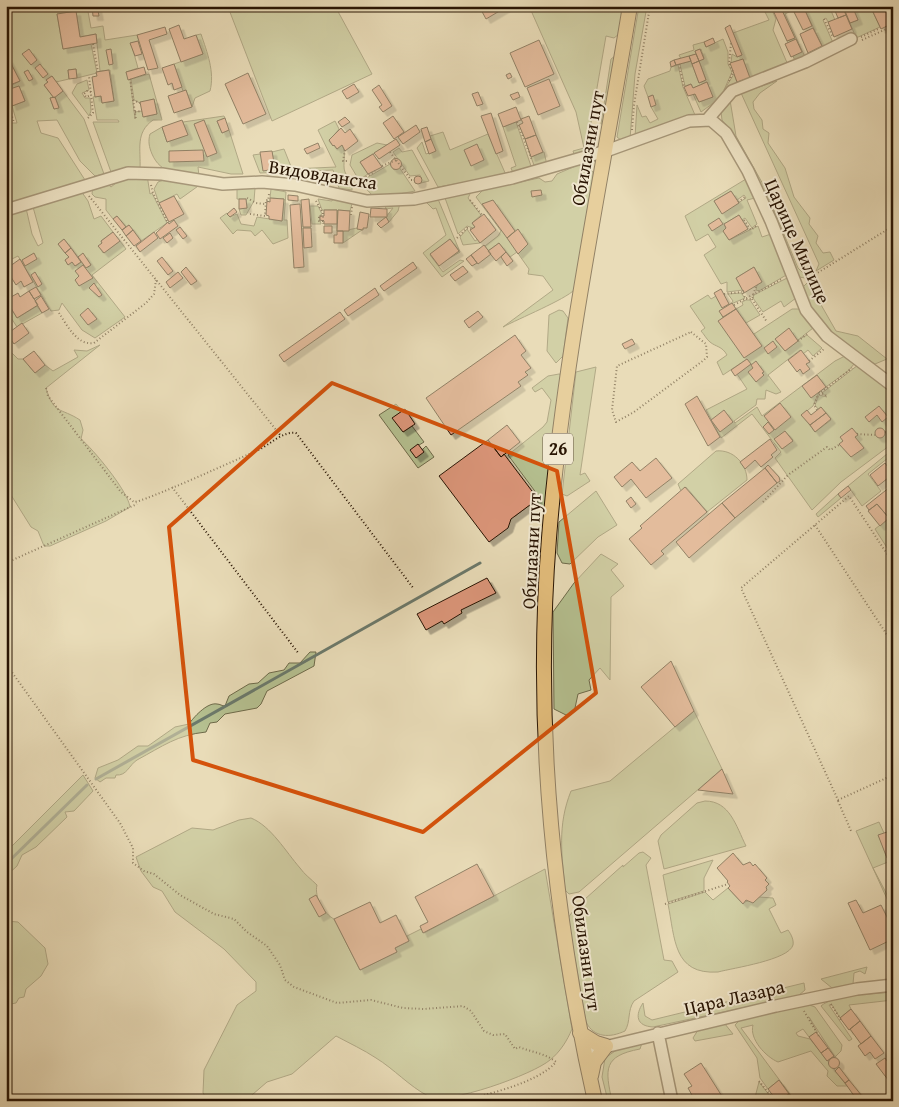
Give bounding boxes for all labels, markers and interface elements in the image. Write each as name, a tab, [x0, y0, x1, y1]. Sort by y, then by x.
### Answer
street label: Обилазни пут	[563, 87, 611, 208]
street label: Видовданска	[267, 152, 379, 196]
street label: Царице Милице	[758, 174, 838, 308]
road number: 26	[543, 434, 573, 464]
street label: Обилазни пут	[514, 491, 548, 610]
street label: Обилазни пут	[565, 893, 609, 1013]
street label: Цара Лазара	[681, 972, 787, 1022]

